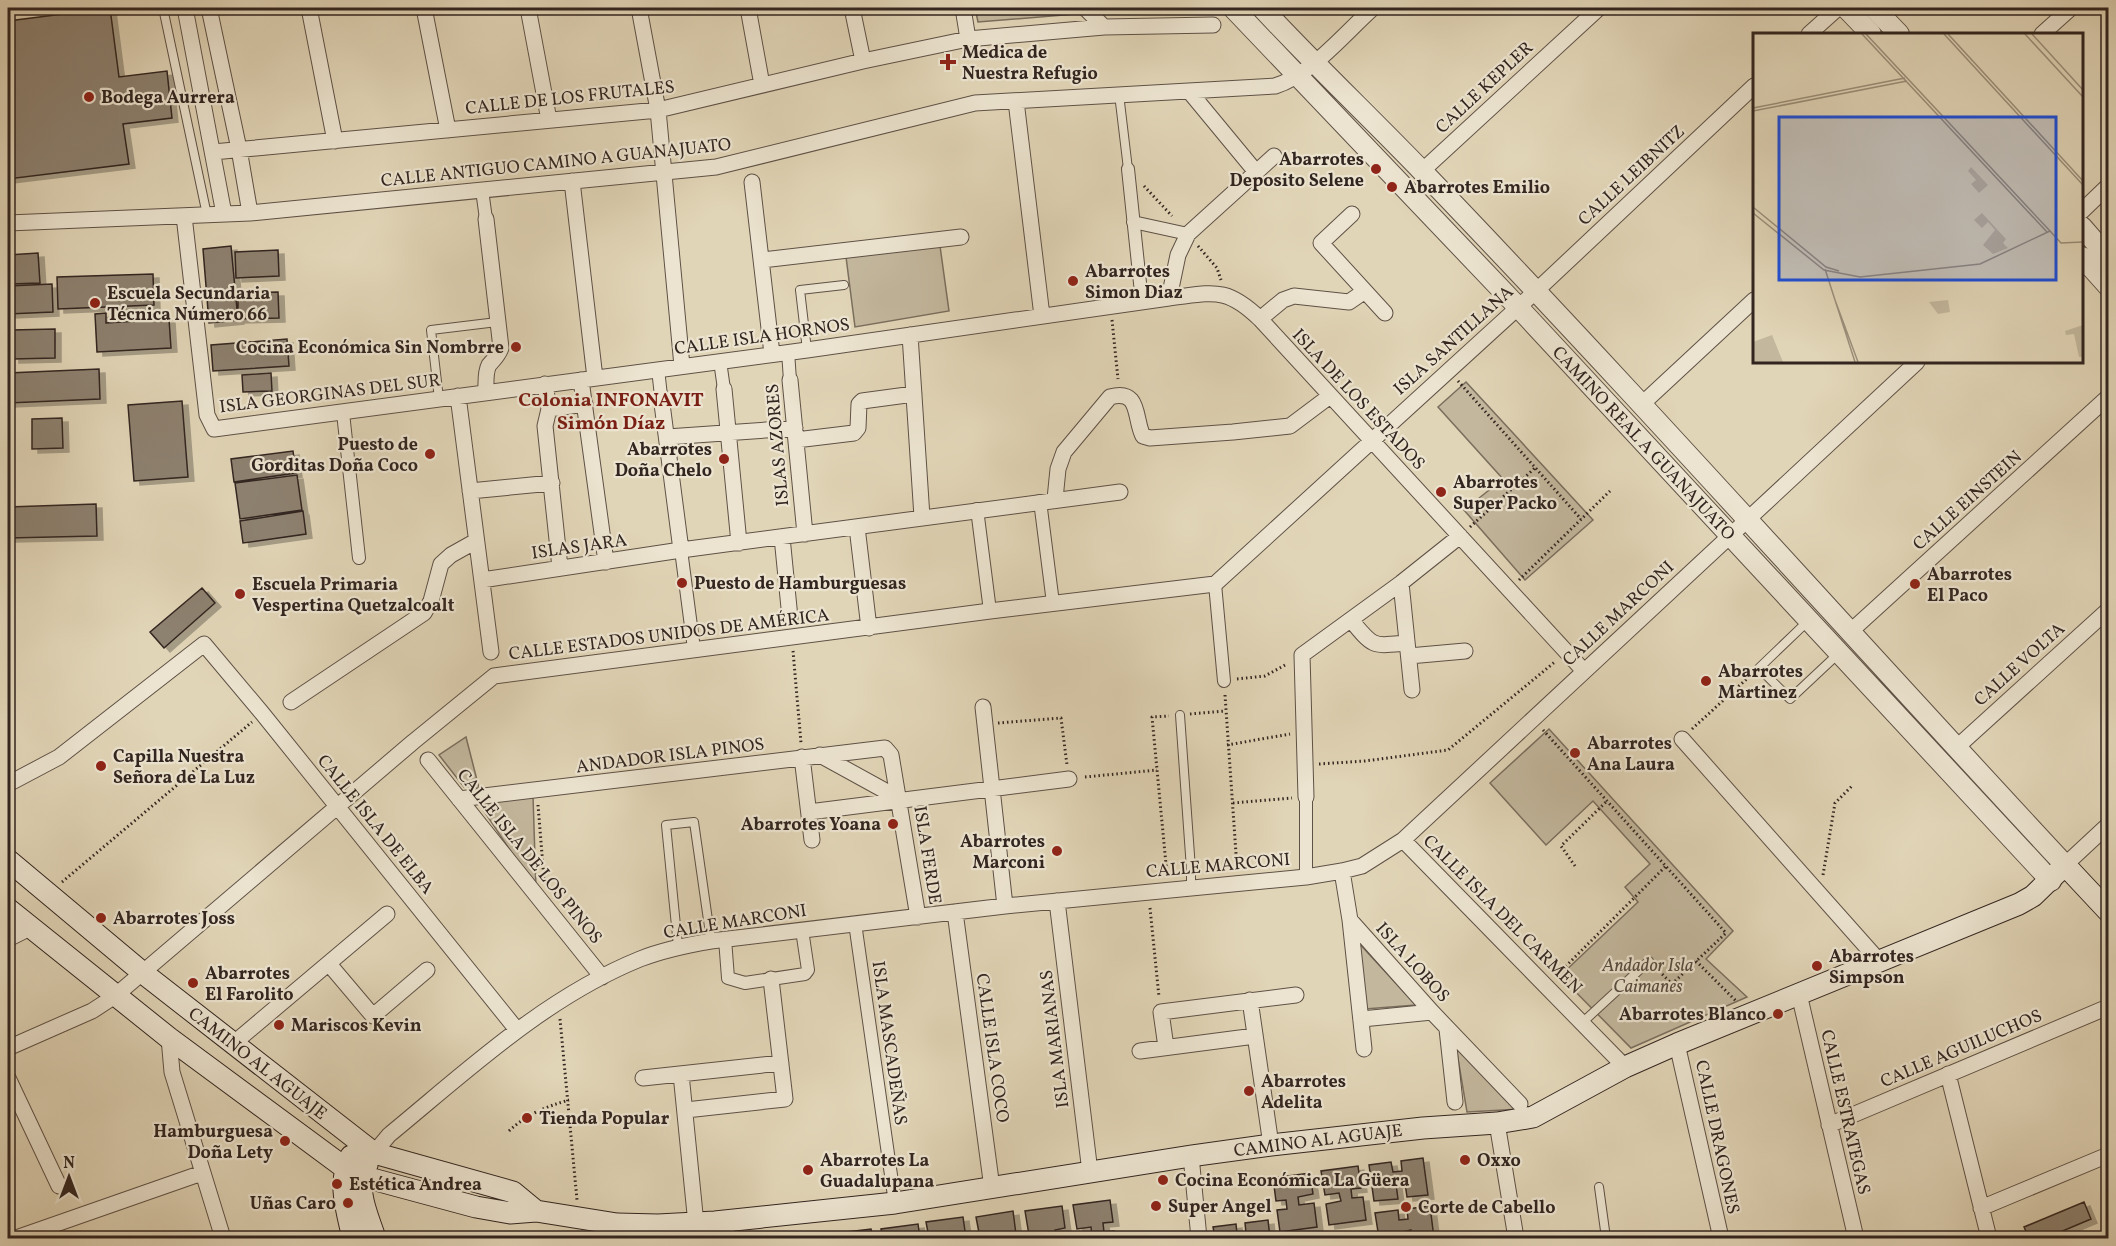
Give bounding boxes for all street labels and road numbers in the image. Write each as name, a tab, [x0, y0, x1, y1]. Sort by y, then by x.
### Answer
street label: CALLE KEPLER	[1431, 36, 1539, 140]
street label: CALLE DE LOS FRUTALES	[464, 75, 676, 122]
street label: CALLE LEIBNITZ	[1573, 120, 1691, 232]
street label: CALLE ANTIGUO CAMINO A GUANAJUATO	[380, 133, 732, 194]
street label: ISLA SANTILLANA	[1389, 280, 1520, 402]
street label: CALLE ISLA HORNOS	[673, 313, 851, 362]
street label: ISLA DE LOS ESTADOS	[1286, 324, 1430, 476]
street label: CAMINO REAL A GUANAJUATO	[1546, 341, 1740, 547]
street label: ISLA GEORGINAS DEL SUR	[218, 369, 442, 420]
street label: ISLAS AZORES	[761, 383, 796, 507]
street label: CALLE EINSTEIN	[1908, 445, 2028, 557]
street label: ISLAS JARA	[530, 528, 629, 567]
street label: CALLE MARCONI	[1558, 556, 1680, 673]
street label: CALLE ESTADOS UNIDOS DE AMÉRICA	[507, 603, 831, 668]
street label: CALLE VOLTA	[1969, 617, 2071, 713]
street label: ANDADOR ISLA PINOS	[575, 733, 766, 780]
street label: CALLE ISLA DE ELBA	[311, 750, 439, 900]
street label: CALLE ISLA DE LOS PINOS	[450, 764, 607, 950]
street label: ISLA FERDE	[906, 804, 947, 907]
street label: CALLE ISLA DEL CARMEN	[1417, 830, 1587, 1000]
street label: CALLE MARCONI	[1145, 848, 1291, 885]
street label: CALLE MARCONI	[662, 899, 809, 946]
street label: ISLA LOBOS	[1369, 917, 1455, 1009]
street label: ISLA MASCADEÑAS	[865, 959, 912, 1127]
street label: ISLA MARIANAS	[1035, 968, 1076, 1109]
street label: CALLE ISLA COCO	[969, 972, 1014, 1124]
street label: CAMINO AL AGUAJE	[182, 1002, 332, 1126]
street label: CALLE AGUILUCHOS	[1877, 1004, 2046, 1095]
street label: CALLE ESTRATEGAS	[1813, 1027, 1876, 1197]
street label: CALLE DRAGONES	[1688, 1058, 1745, 1217]
street label: CAMINO AL AGUAJE	[1232, 1119, 1404, 1164]

